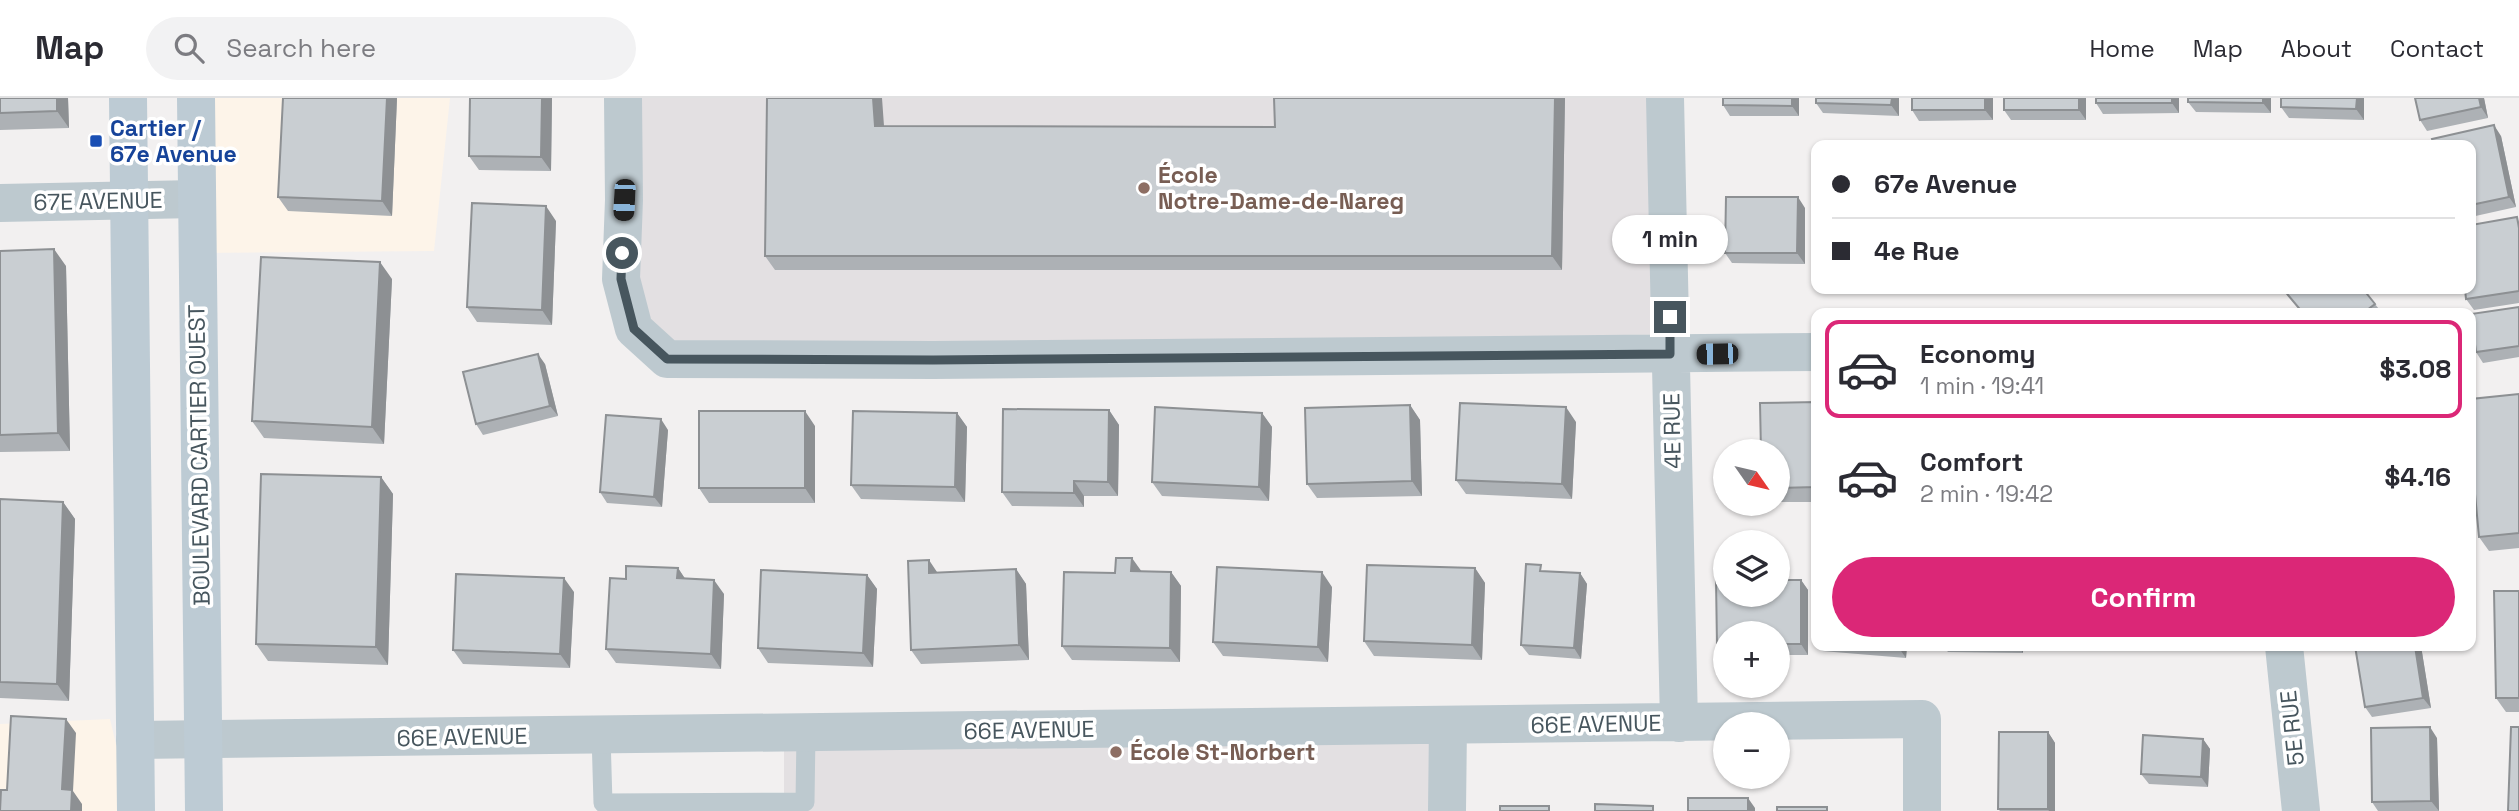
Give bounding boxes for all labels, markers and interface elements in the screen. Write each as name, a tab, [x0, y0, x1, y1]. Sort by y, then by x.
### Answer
search box	[146, 17, 636, 80]
text: Map	[35, 27, 104, 69]
icon: search	[170, 29, 208, 67]
text: Search here	[226, 31, 376, 65]
text: Home	[2089, 33, 2155, 64]
text: Map	[2193, 33, 2243, 64]
text: About	[2281, 33, 2352, 64]
text: Contact	[2390, 33, 2484, 64]
place label: Cartier / 67e Avenue	[110, 113, 237, 169]
marker: Cartier / 67e Avenue	[88, 133, 104, 149]
place label: École Notre-Dame-de-Nareg	[1158, 160, 1404, 216]
text: 67e Avenue	[1874, 167, 2017, 201]
car	[613, 178, 636, 222]
marker: École Notre-Dame-de-Nareg	[1136, 180, 1152, 196]
street label: 67E AVENUE	[33, 185, 163, 217]
callout: 1 min	[1612, 216, 1728, 264]
text: 1 min	[1642, 224, 1698, 254]
text: 4e Rue	[1874, 234, 1960, 268]
route start	[606, 237, 638, 269]
route end	[1654, 301, 1686, 333]
street label: BOULEVARD CARTIER OUEST	[181, 304, 217, 606]
text: Economy	[1920, 337, 2036, 371]
icon: car	[1836, 338, 1899, 401]
car	[1696, 343, 1739, 365]
text: $3.08	[2380, 352, 2451, 386]
text: 1 min · 19:41	[1920, 371, 2044, 401]
street label: 4E RUE	[1656, 393, 1688, 469]
north arrow	[1713, 439, 1790, 516]
map controls	[1713, 439, 1790, 789]
text: Comfort	[1920, 445, 2023, 479]
icon: car	[1836, 446, 1899, 509]
text: $4.16	[2384, 460, 2451, 494]
text: 2 min · 19:42	[1920, 479, 2053, 509]
button: layers	[1713, 530, 1790, 607]
button: Confirm	[1832, 557, 2455, 637]
button: +	[1713, 621, 1790, 698]
street label: 5E RUE	[2273, 689, 2311, 767]
street label: 66E AVENUE	[1530, 708, 1662, 740]
button: −	[1713, 712, 1790, 789]
street label: 66E AVENUE	[963, 714, 1095, 746]
street label: 66E AVENUE	[396, 721, 528, 753]
place label: École St-Norbert	[1130, 737, 1316, 767]
marker: École St-Norbert	[1108, 744, 1124, 760]

